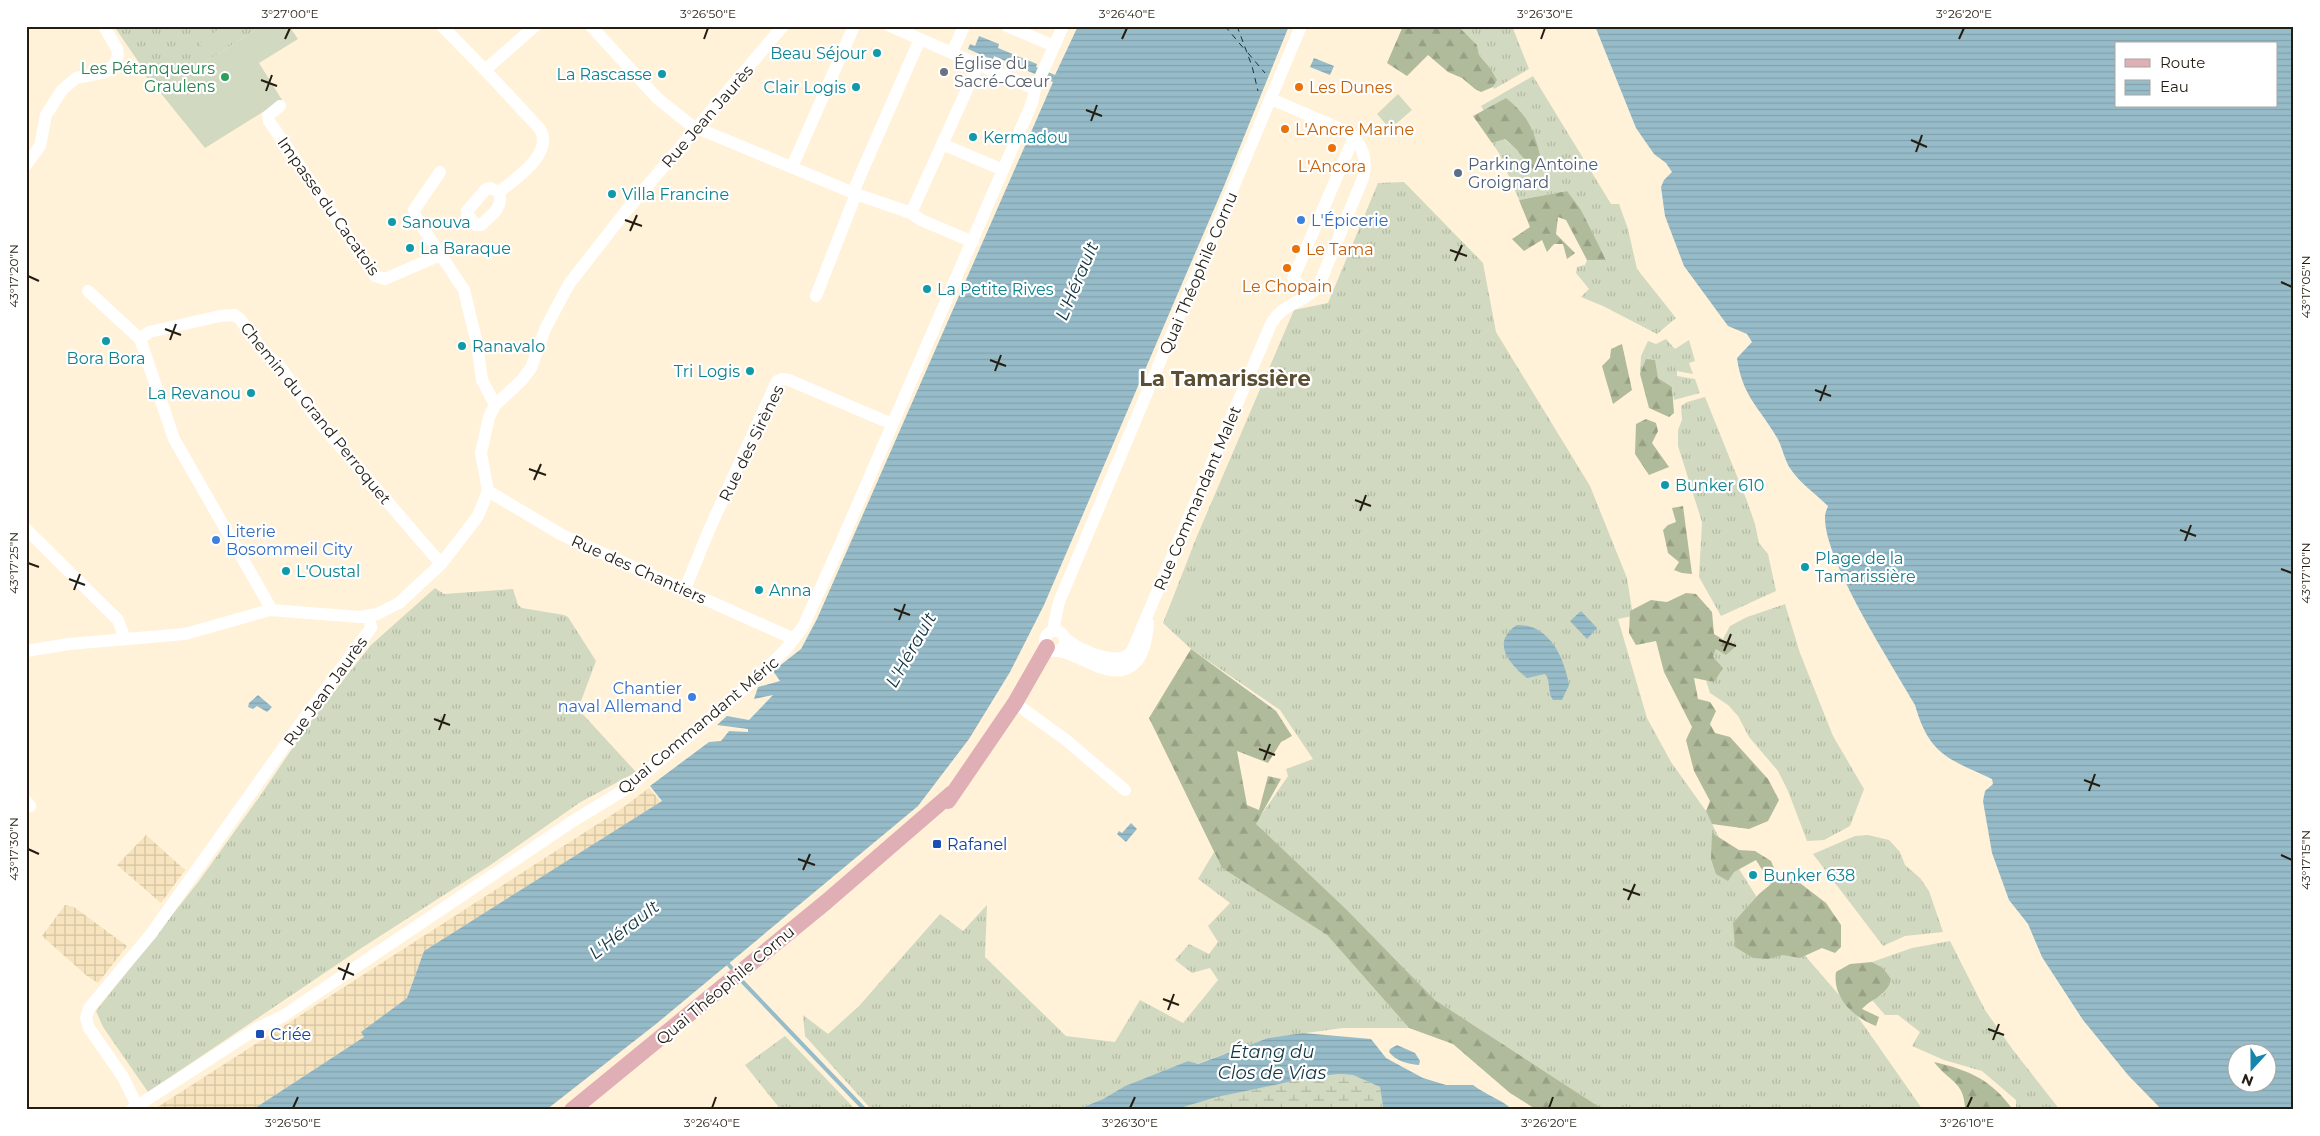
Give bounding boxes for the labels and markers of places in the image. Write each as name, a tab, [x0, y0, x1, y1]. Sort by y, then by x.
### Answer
place label: Beau Séjour	[770, 44, 867, 63]
marker: Beau Séjour	[871, 47, 883, 59]
place label: Église du Sacré-Cœur	[954, 54, 1050, 91]
place label: Les Pétanqueurs Graulens	[80, 59, 215, 96]
place label: La Rascasse	[556, 65, 652, 84]
marker: Église du Sacré-Cœur	[938, 66, 950, 78]
marker: La Rascasse	[656, 68, 668, 80]
marker: Les Pétanqueurs Graulens	[219, 71, 231, 83]
place label: Clair Logis	[764, 78, 846, 97]
place label: Les Dunes	[1309, 78, 1392, 97]
marker: Clair Logis	[850, 81, 862, 93]
marker: Les Dunes	[1293, 81, 1305, 93]
place label: L'Ancre Marine	[1295, 120, 1414, 139]
marker: L'Ancre Marine	[1279, 123, 1291, 135]
place label: Kermadou	[983, 128, 1068, 147]
marker: Kermadou	[967, 131, 979, 143]
marker: L'Ancora	[1326, 142, 1338, 154]
place label: Parking Antoine Groignard	[1468, 155, 1598, 192]
place label: L'Ancora	[1298, 157, 1366, 176]
marker: Parking Antoine Groignard	[1452, 167, 1464, 179]
place label: Villa Francine	[622, 185, 729, 204]
marker: Villa Francine	[606, 188, 618, 200]
place label: L'Épicerie	[1311, 211, 1388, 230]
place label: Sanouva	[402, 213, 471, 232]
marker: L'Épicerie	[1295, 214, 1307, 226]
marker: Sanouva	[386, 216, 398, 228]
place label: La Baraque	[420, 239, 511, 258]
place label: Le Tama	[1306, 240, 1374, 259]
marker: La Baraque	[404, 242, 416, 254]
marker: Le Tama	[1290, 243, 1302, 255]
marker: Le Chopain	[1281, 262, 1293, 274]
place label: Le Chopain	[1242, 277, 1332, 296]
place label: La Petite Rives	[937, 280, 1054, 299]
marker: La Petite Rives	[921, 283, 933, 295]
marker: Bora Bora	[100, 335, 112, 347]
place label: Ranavalo	[472, 337, 545, 356]
marker: Ranavalo	[456, 340, 468, 352]
place label: Bora Bora	[67, 349, 145, 368]
place label: Tri Logis	[674, 362, 740, 381]
marker: Tri Logis	[744, 365, 756, 377]
place label: La Revanou	[147, 384, 241, 403]
marker: La Revanou	[245, 387, 257, 399]
place label: Bunker 610	[1675, 476, 1764, 495]
marker: Bunker 610	[1659, 479, 1671, 491]
place label: Literie Bosommeil City	[226, 522, 353, 559]
marker: Literie Bosommeil City	[210, 534, 222, 546]
place label: Plage de la Tamarissière	[1815, 549, 1916, 586]
marker: Plage de la Tamarissière	[1799, 561, 1811, 573]
place label: L'Oustal	[296, 562, 360, 581]
marker: L'Oustal	[280, 565, 292, 577]
place label: Anna	[769, 581, 812, 600]
marker: Anna	[753, 584, 765, 596]
place label: Chantier naval Allemand	[558, 679, 682, 716]
marker: Chantier naval Allemand	[686, 691, 698, 703]
place label: Rafanel	[947, 835, 1007, 854]
marker: Rafanel	[931, 838, 943, 850]
place label: Bunker 638	[1763, 866, 1855, 885]
marker: Bunker 638	[1747, 869, 1759, 881]
place label: Criée	[270, 1025, 311, 1044]
marker: Criée	[254, 1028, 266, 1040]

